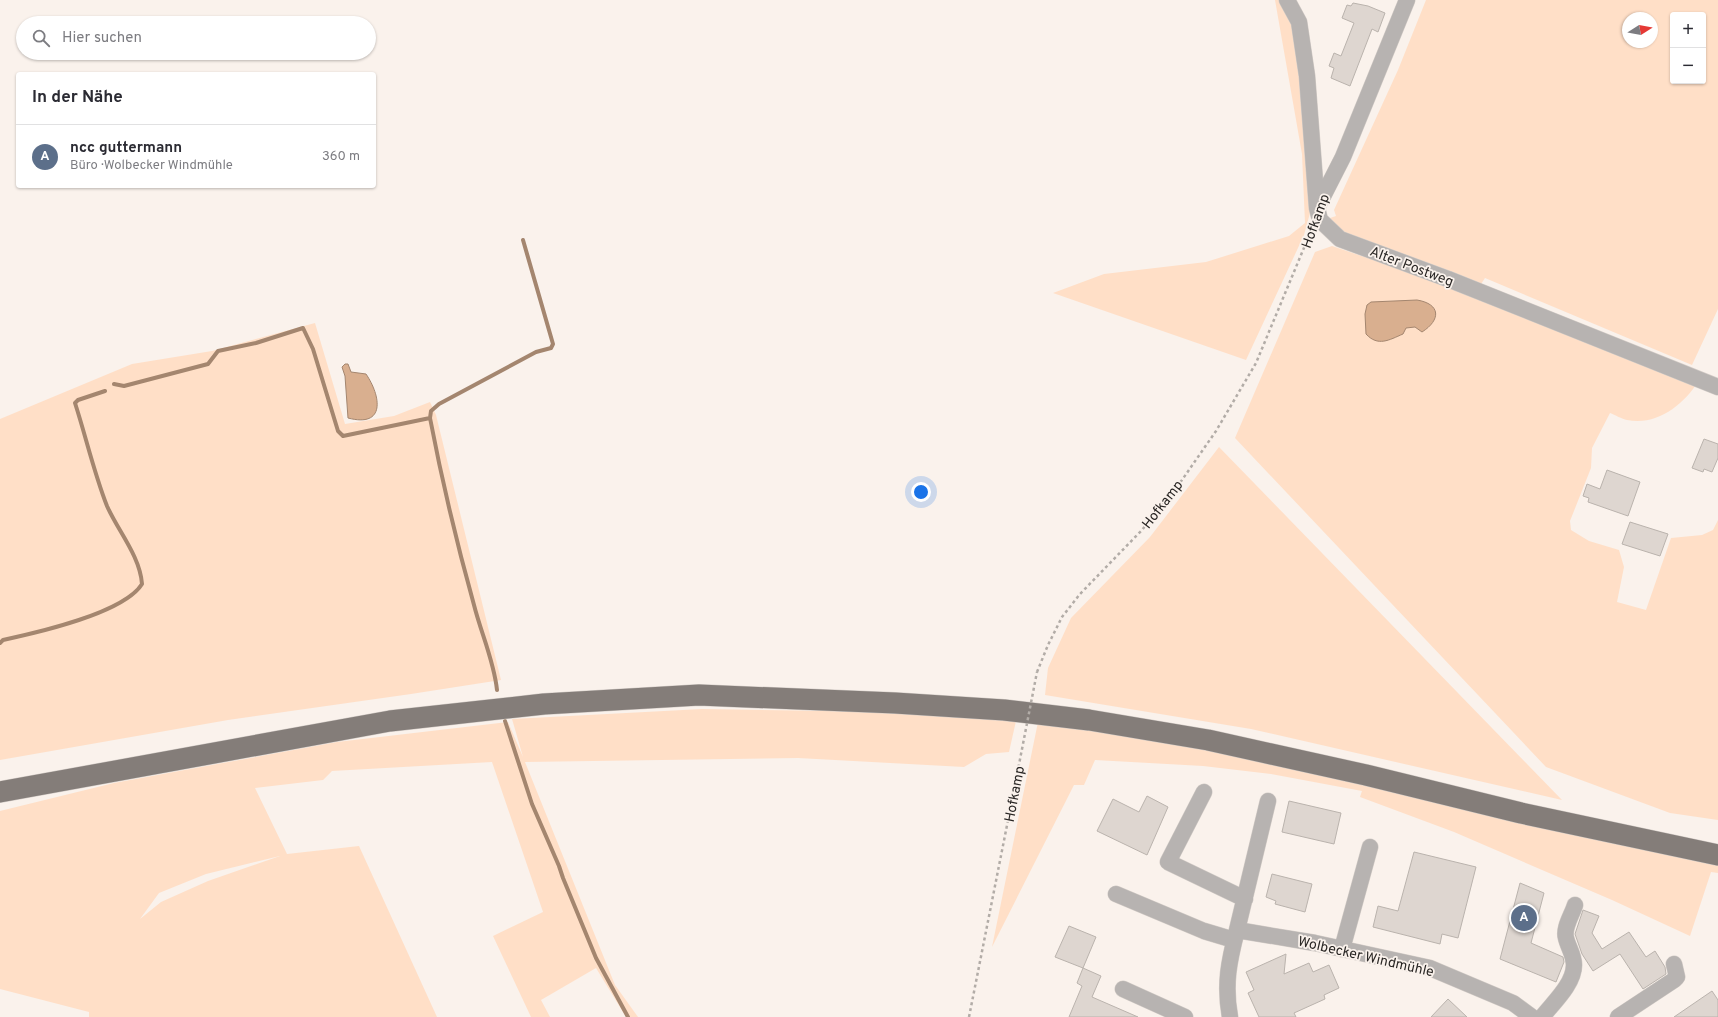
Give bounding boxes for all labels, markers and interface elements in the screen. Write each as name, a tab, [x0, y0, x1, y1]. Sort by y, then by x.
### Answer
north arrow	[1622, 12, 1658, 48]
map controls	[1670, 12, 1706, 84]
button: +	[1670, 12, 1706, 48]
search box	[16, 16, 376, 60]
icon: search	[30, 27, 52, 49]
text: Hier suchen	[62, 29, 142, 48]
button: −	[1670, 48, 1706, 84]
text: In der Nähe	[32, 87, 123, 109]
text: ncc guttermann	[70, 139, 182, 158]
text: A	[40, 149, 50, 165]
text: 360 m	[322, 149, 360, 165]
text: Büro · Wolbecker Windmühle	[70, 158, 233, 174]
street label: Hofkamp	[1299, 192, 1334, 251]
street label: Alter Postweg	[1367, 244, 1456, 291]
street label: Hofkamp	[1139, 477, 1187, 533]
your location	[911, 482, 931, 502]
street label: Hofkamp	[1002, 765, 1029, 824]
pin: A	[1511, 903, 1537, 933]
street label: Wolbecker Windmühle	[1296, 934, 1435, 981]

